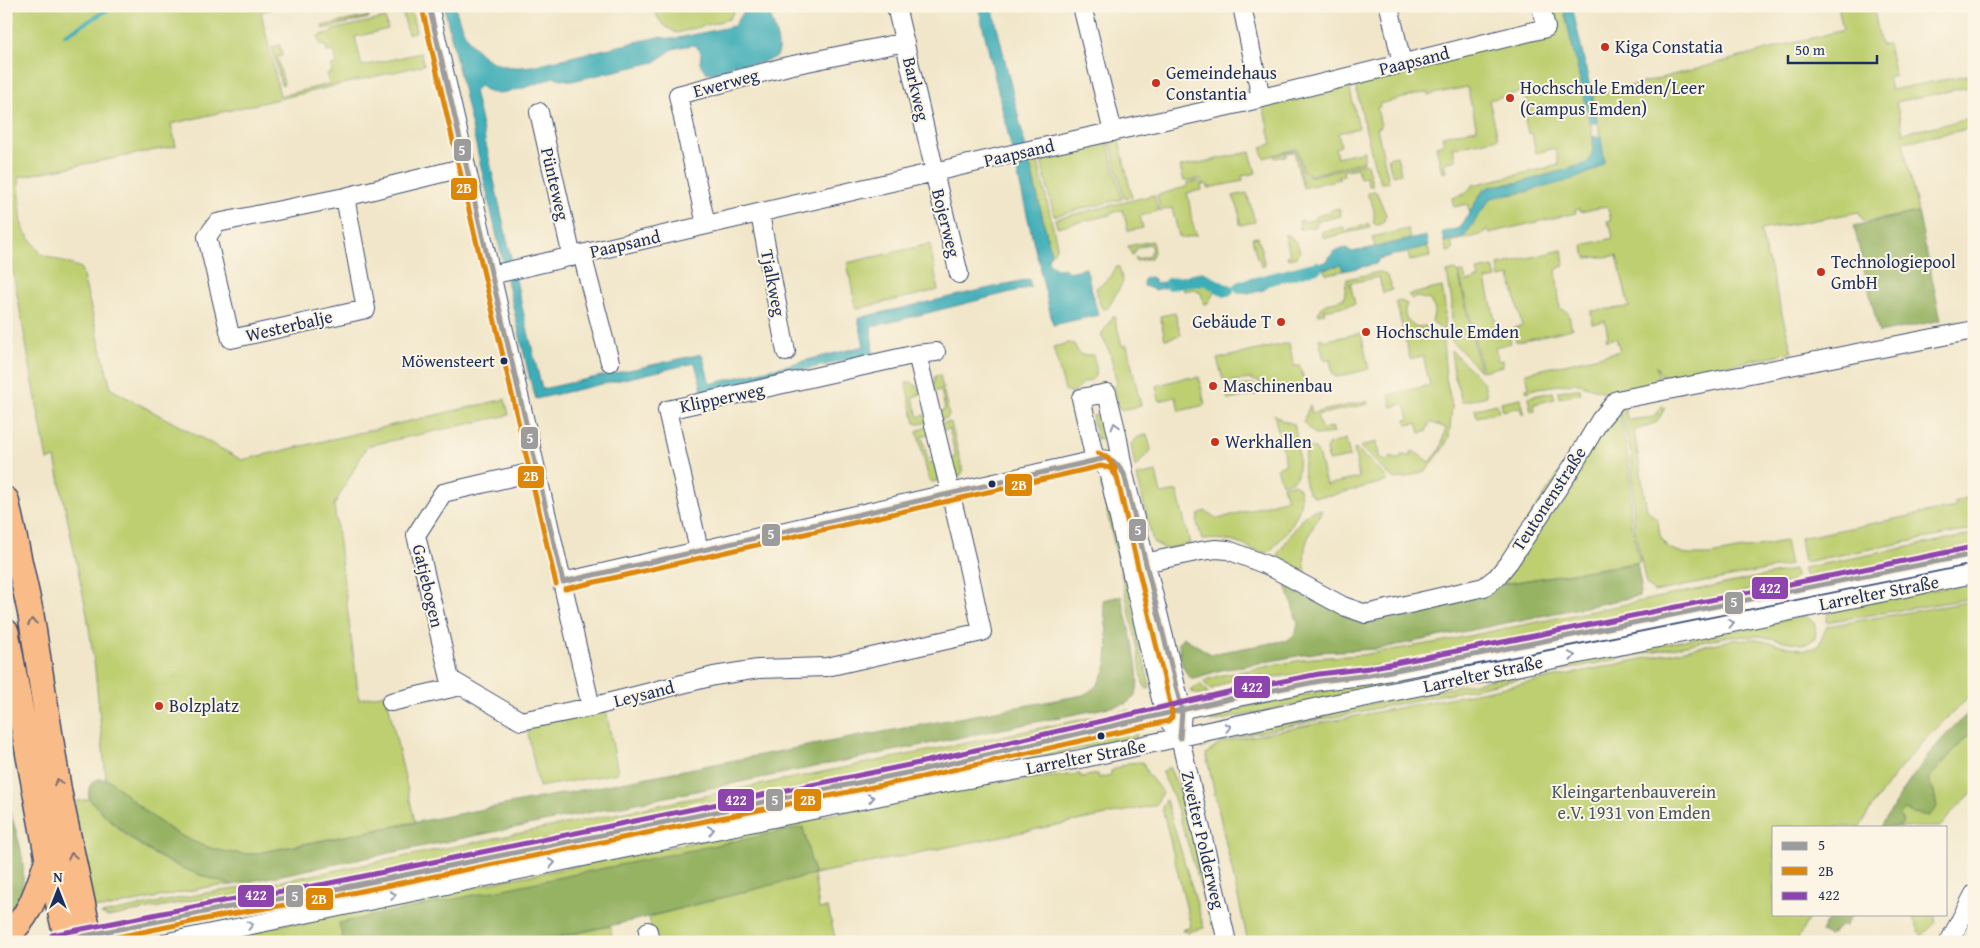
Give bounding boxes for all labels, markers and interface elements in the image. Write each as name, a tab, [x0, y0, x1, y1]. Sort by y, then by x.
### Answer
scale bar	[1788, 32, 1876, 64]
place label: Kiga Constatia	[1615, 33, 1724, 60]
street label: Paapsand	[1376, 39, 1452, 82]
text: 50 m	[1795, 39, 1826, 60]
marker: Kiga Constatia	[1599, 41, 1611, 53]
street label: Barkweg	[896, 54, 937, 124]
place label: Gemeindehaus Constantia	[1166, 59, 1277, 107]
street label: Ewerweg	[690, 61, 762, 104]
place label: Hochschule Emden/Leer (Campus Emden)	[1520, 74, 1705, 122]
marker: Gemeindehaus Constantia	[1150, 77, 1162, 89]
marker: Hochschule Emden/Leer (Campus Emden)	[1504, 92, 1516, 104]
street label: Paapsand	[981, 131, 1057, 174]
line badge: 5	[453, 138, 472, 162]
text: 5	[458, 140, 466, 160]
street label: Pünteweg	[534, 145, 577, 223]
line badge: 2B	[450, 177, 478, 201]
text: 2B	[456, 178, 472, 198]
street label: Bojerweg	[925, 186, 968, 260]
street label: Paapsand	[587, 222, 663, 265]
street label: Tjalkweg	[754, 247, 793, 319]
place label: Technologiepool GmbH	[1831, 248, 1956, 296]
marker: Technologiepool GmbH	[1815, 266, 1827, 278]
street label: Westerbalje	[243, 302, 335, 349]
place label: Gebäude T	[1192, 308, 1271, 335]
marker: Gebäude T	[1275, 316, 1287, 328]
place label: Hochschule Emden	[1376, 318, 1519, 345]
marker: Hochschule Emden	[1360, 326, 1372, 338]
place label: Möwensteert	[401, 348, 495, 373]
marker: Möwensteert	[499, 356, 509, 366]
place label: Maschinenbau	[1223, 372, 1333, 399]
street label: Klipperweg	[677, 375, 767, 420]
marker: Maschinenbau	[1207, 380, 1219, 392]
one-way arrow	[1110, 421, 1121, 430]
line badge: 5	[520, 426, 539, 450]
text: 5	[526, 428, 534, 448]
place label: Werkhallen	[1225, 428, 1312, 455]
marker: Werkhallen	[1209, 436, 1221, 448]
street label: Teutonenstraße	[1505, 441, 1593, 556]
line badge: 2B	[517, 465, 545, 489]
text: 2B	[523, 466, 539, 486]
line badge: 2B	[1004, 473, 1033, 497]
text: 2B	[1011, 475, 1027, 495]
unlabelled marker	[987, 479, 997, 489]
line badge: 5	[1128, 518, 1147, 542]
text: 5	[1134, 520, 1142, 540]
line badge: 5	[761, 523, 781, 547]
text: 5	[767, 524, 775, 544]
street label: Gatjebogen	[406, 542, 451, 630]
street label: Larrelter Straße	[1817, 568, 1941, 617]
line badge: 422	[1751, 576, 1789, 600]
text: 422	[1759, 578, 1781, 598]
line badge: 5	[1724, 591, 1744, 615]
text: 5	[1730, 592, 1738, 612]
one-way arrow	[27, 618, 37, 626]
one-way arrow	[1727, 618, 1736, 629]
street label: Larrelter Straße	[1421, 648, 1545, 699]
one-way arrow	[1568, 651, 1577, 662]
street label: Leysand	[611, 673, 677, 714]
line badge: 422	[1233, 675, 1271, 699]
text: 422	[1241, 677, 1263, 697]
place label: Bolzplatz	[169, 692, 239, 719]
marker: Bolzplatz	[153, 700, 165, 712]
one-way arrow	[1224, 722, 1232, 733]
unlabelled marker	[1096, 731, 1106, 741]
street label: Larrelter Straße	[1024, 732, 1148, 781]
street label: Zweiter Polderweg	[1174, 768, 1232, 912]
one-way arrow	[53, 778, 63, 787]
park label: Kleingartenbauverein e.V. 1931 von Emden	[1552, 778, 1716, 826]
line badge: 422	[717, 788, 755, 812]
line badge: 5	[765, 788, 784, 812]
line badge: 2B	[793, 788, 822, 812]
text: 422	[725, 790, 747, 810]
text: 5	[771, 790, 779, 810]
text: 2B	[800, 790, 816, 810]
one-way arrow	[866, 793, 875, 804]
one-way arrow	[707, 826, 716, 836]
legend	[1772, 826, 1948, 916]
text: 5	[1818, 834, 1825, 855]
one-way arrow	[67, 851, 78, 860]
one-way arrow	[548, 858, 556, 868]
text: 2B	[1818, 860, 1834, 881]
north arrow	[32, 866, 82, 916]
text: N	[53, 867, 63, 887]
line badge: 422	[237, 884, 275, 908]
line badge: 5	[285, 884, 304, 908]
text: 422	[1818, 884, 1840, 905]
text: 422	[245, 885, 267, 905]
text: 5	[291, 886, 299, 906]
line badge: 2B	[305, 887, 334, 911]
text: 2B	[311, 889, 327, 909]
one-way arrow	[388, 890, 397, 901]
one-way arrow	[246, 920, 255, 930]

